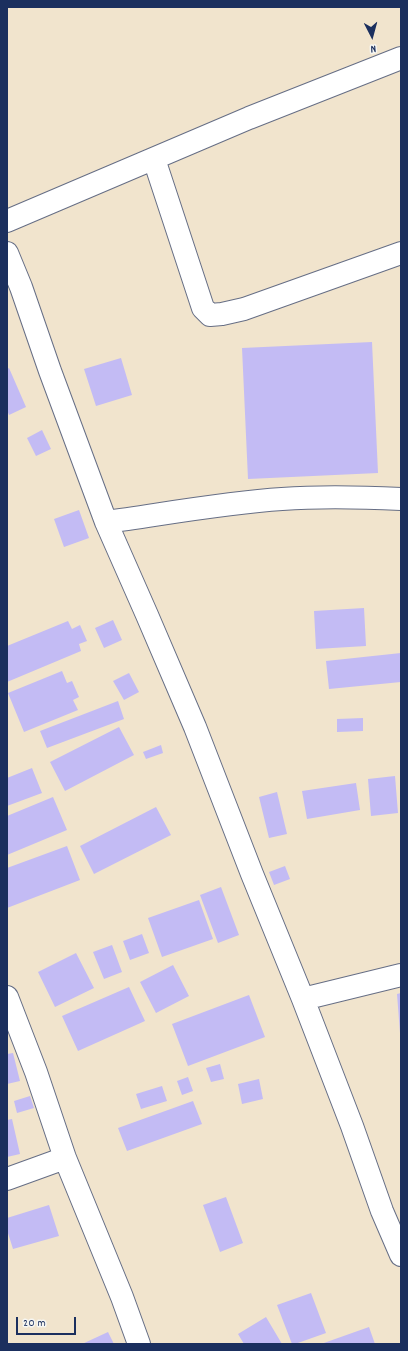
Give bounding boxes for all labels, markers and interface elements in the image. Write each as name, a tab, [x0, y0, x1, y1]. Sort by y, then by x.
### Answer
north arrow	[352, 16, 392, 56]
text: N	[370, 40, 377, 56]
scale bar	[18, 1309, 78, 1335]
text: 20 m	[23, 1315, 46, 1332]

